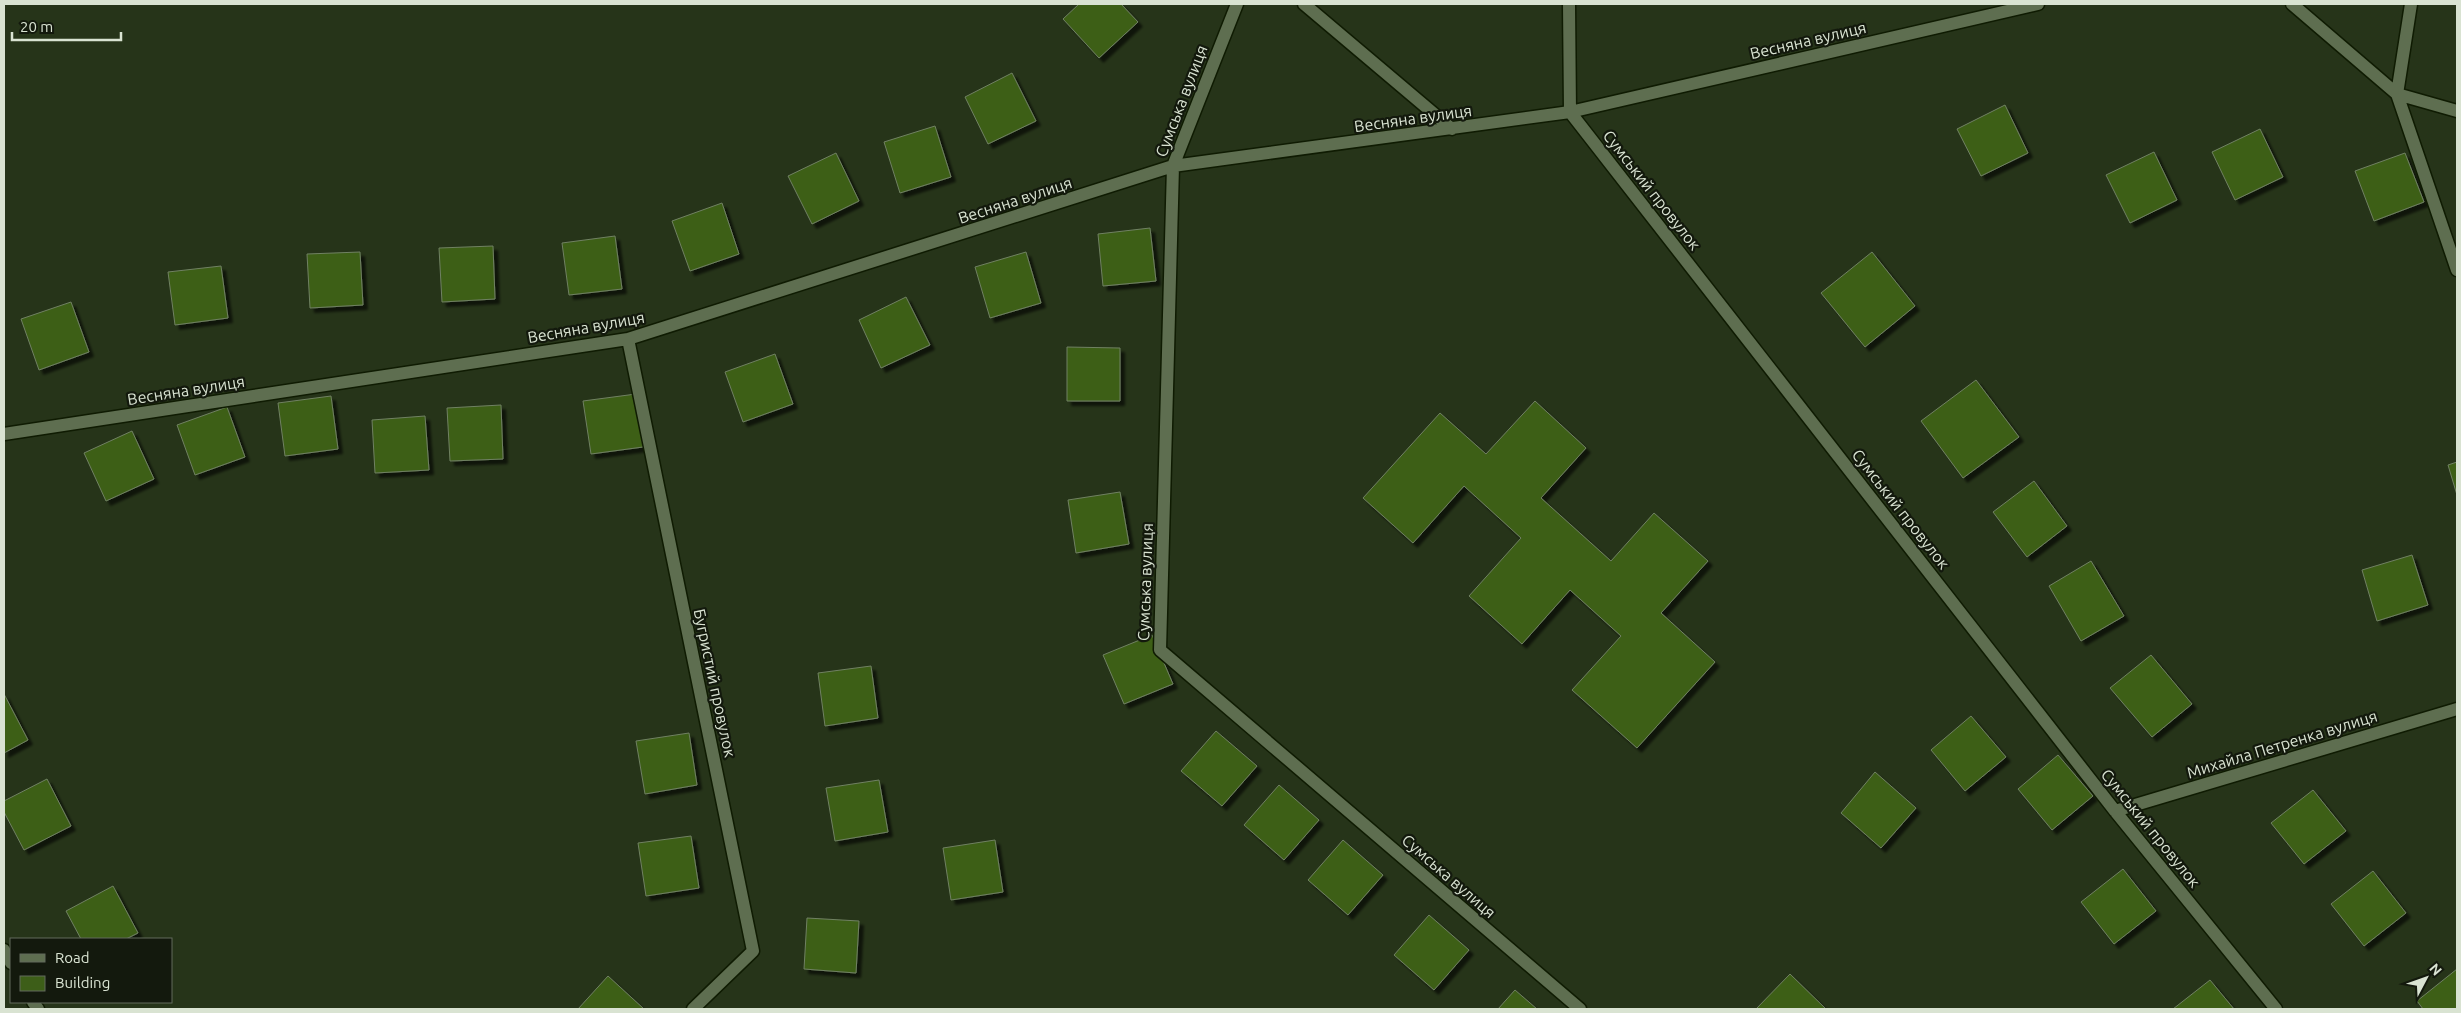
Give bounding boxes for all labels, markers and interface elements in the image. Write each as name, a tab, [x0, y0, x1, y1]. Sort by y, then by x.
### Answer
scale bar	[12, 10, 121, 42]
text: 20 m	[20, 18, 53, 35]
street label: Весняна вулиця	[1748, 18, 1868, 62]
street label: Сумська вулиця	[1151, 43, 1211, 159]
street label: Весняна вулиця	[1353, 101, 1473, 135]
street label: Сумський провулок	[1600, 127, 1704, 253]
street label: Весняна вулиця	[956, 173, 1074, 227]
street label: Весняна вулиця	[526, 308, 646, 346]
street label: Весняна вулиця	[126, 372, 246, 408]
street label: Сумський провулок	[1849, 446, 1953, 572]
street label: Сумська вулиця	[1134, 523, 1156, 641]
street label: Бугристий провулок	[690, 607, 740, 759]
street label: Михайла Петренка вулиця	[2185, 706, 2379, 782]
street label: Сумський провулок	[2098, 765, 2204, 891]
street label: Сумська вулиця	[1399, 830, 1499, 922]
legend	[10, 938, 172, 1003]
text: Road	[55, 949, 90, 966]
north arrow	[2401, 953, 2451, 1003]
text: N	[2426, 960, 2445, 979]
text: Building	[55, 974, 110, 991]

